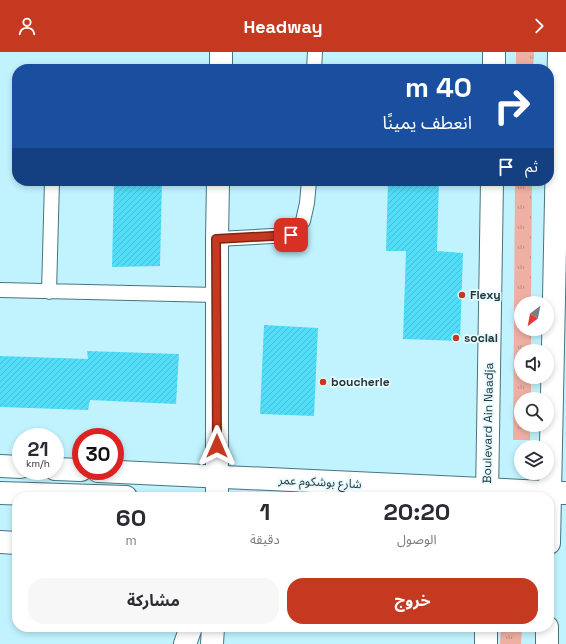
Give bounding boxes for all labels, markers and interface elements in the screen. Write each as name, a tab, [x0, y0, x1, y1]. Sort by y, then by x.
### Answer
icon: person	[16, 15, 38, 37]
text: Headway	[243, 15, 323, 38]
icon: forward	[528, 15, 550, 37]
text: 40 m	[405, 69, 472, 105]
icon: right	[486, 80, 538, 132]
text: انعطف يمينًا	[382, 111, 472, 134]
icon: arrive	[495, 156, 517, 178]
text: ثم	[525, 157, 538, 176]
pin	[274, 218, 308, 252]
icon: arrive	[280, 224, 302, 246]
place label: Flexy	[470, 287, 501, 303]
marker: Flexy	[457, 290, 467, 300]
north arrow	[514, 296, 554, 336]
map controls	[514, 296, 554, 480]
place label: social	[464, 330, 498, 346]
marker: social	[451, 333, 461, 343]
button: sound	[514, 344, 554, 384]
street label: Boulevard Ain Naadja	[479, 362, 497, 484]
place label: boucherie	[331, 374, 390, 390]
marker: boucherie	[318, 377, 328, 387]
button: search	[514, 392, 554, 432]
position arrow	[196, 425, 238, 467]
speed limit sign: 30	[72, 428, 124, 480]
text: 21	[28, 436, 48, 462]
button: layers	[514, 440, 554, 480]
text: km/h	[26, 457, 50, 470]
street label: شارع بوشكوم عمر	[277, 472, 362, 493]
text: 1	[259, 496, 270, 527]
text: 20:20	[383, 496, 450, 527]
text: 60	[116, 502, 146, 533]
text: دقيقة	[250, 531, 280, 548]
text: الوصول	[397, 531, 437, 548]
text: m	[125, 532, 137, 549]
button: مشاركة	[28, 578, 279, 624]
button: خروج	[287, 578, 538, 624]

